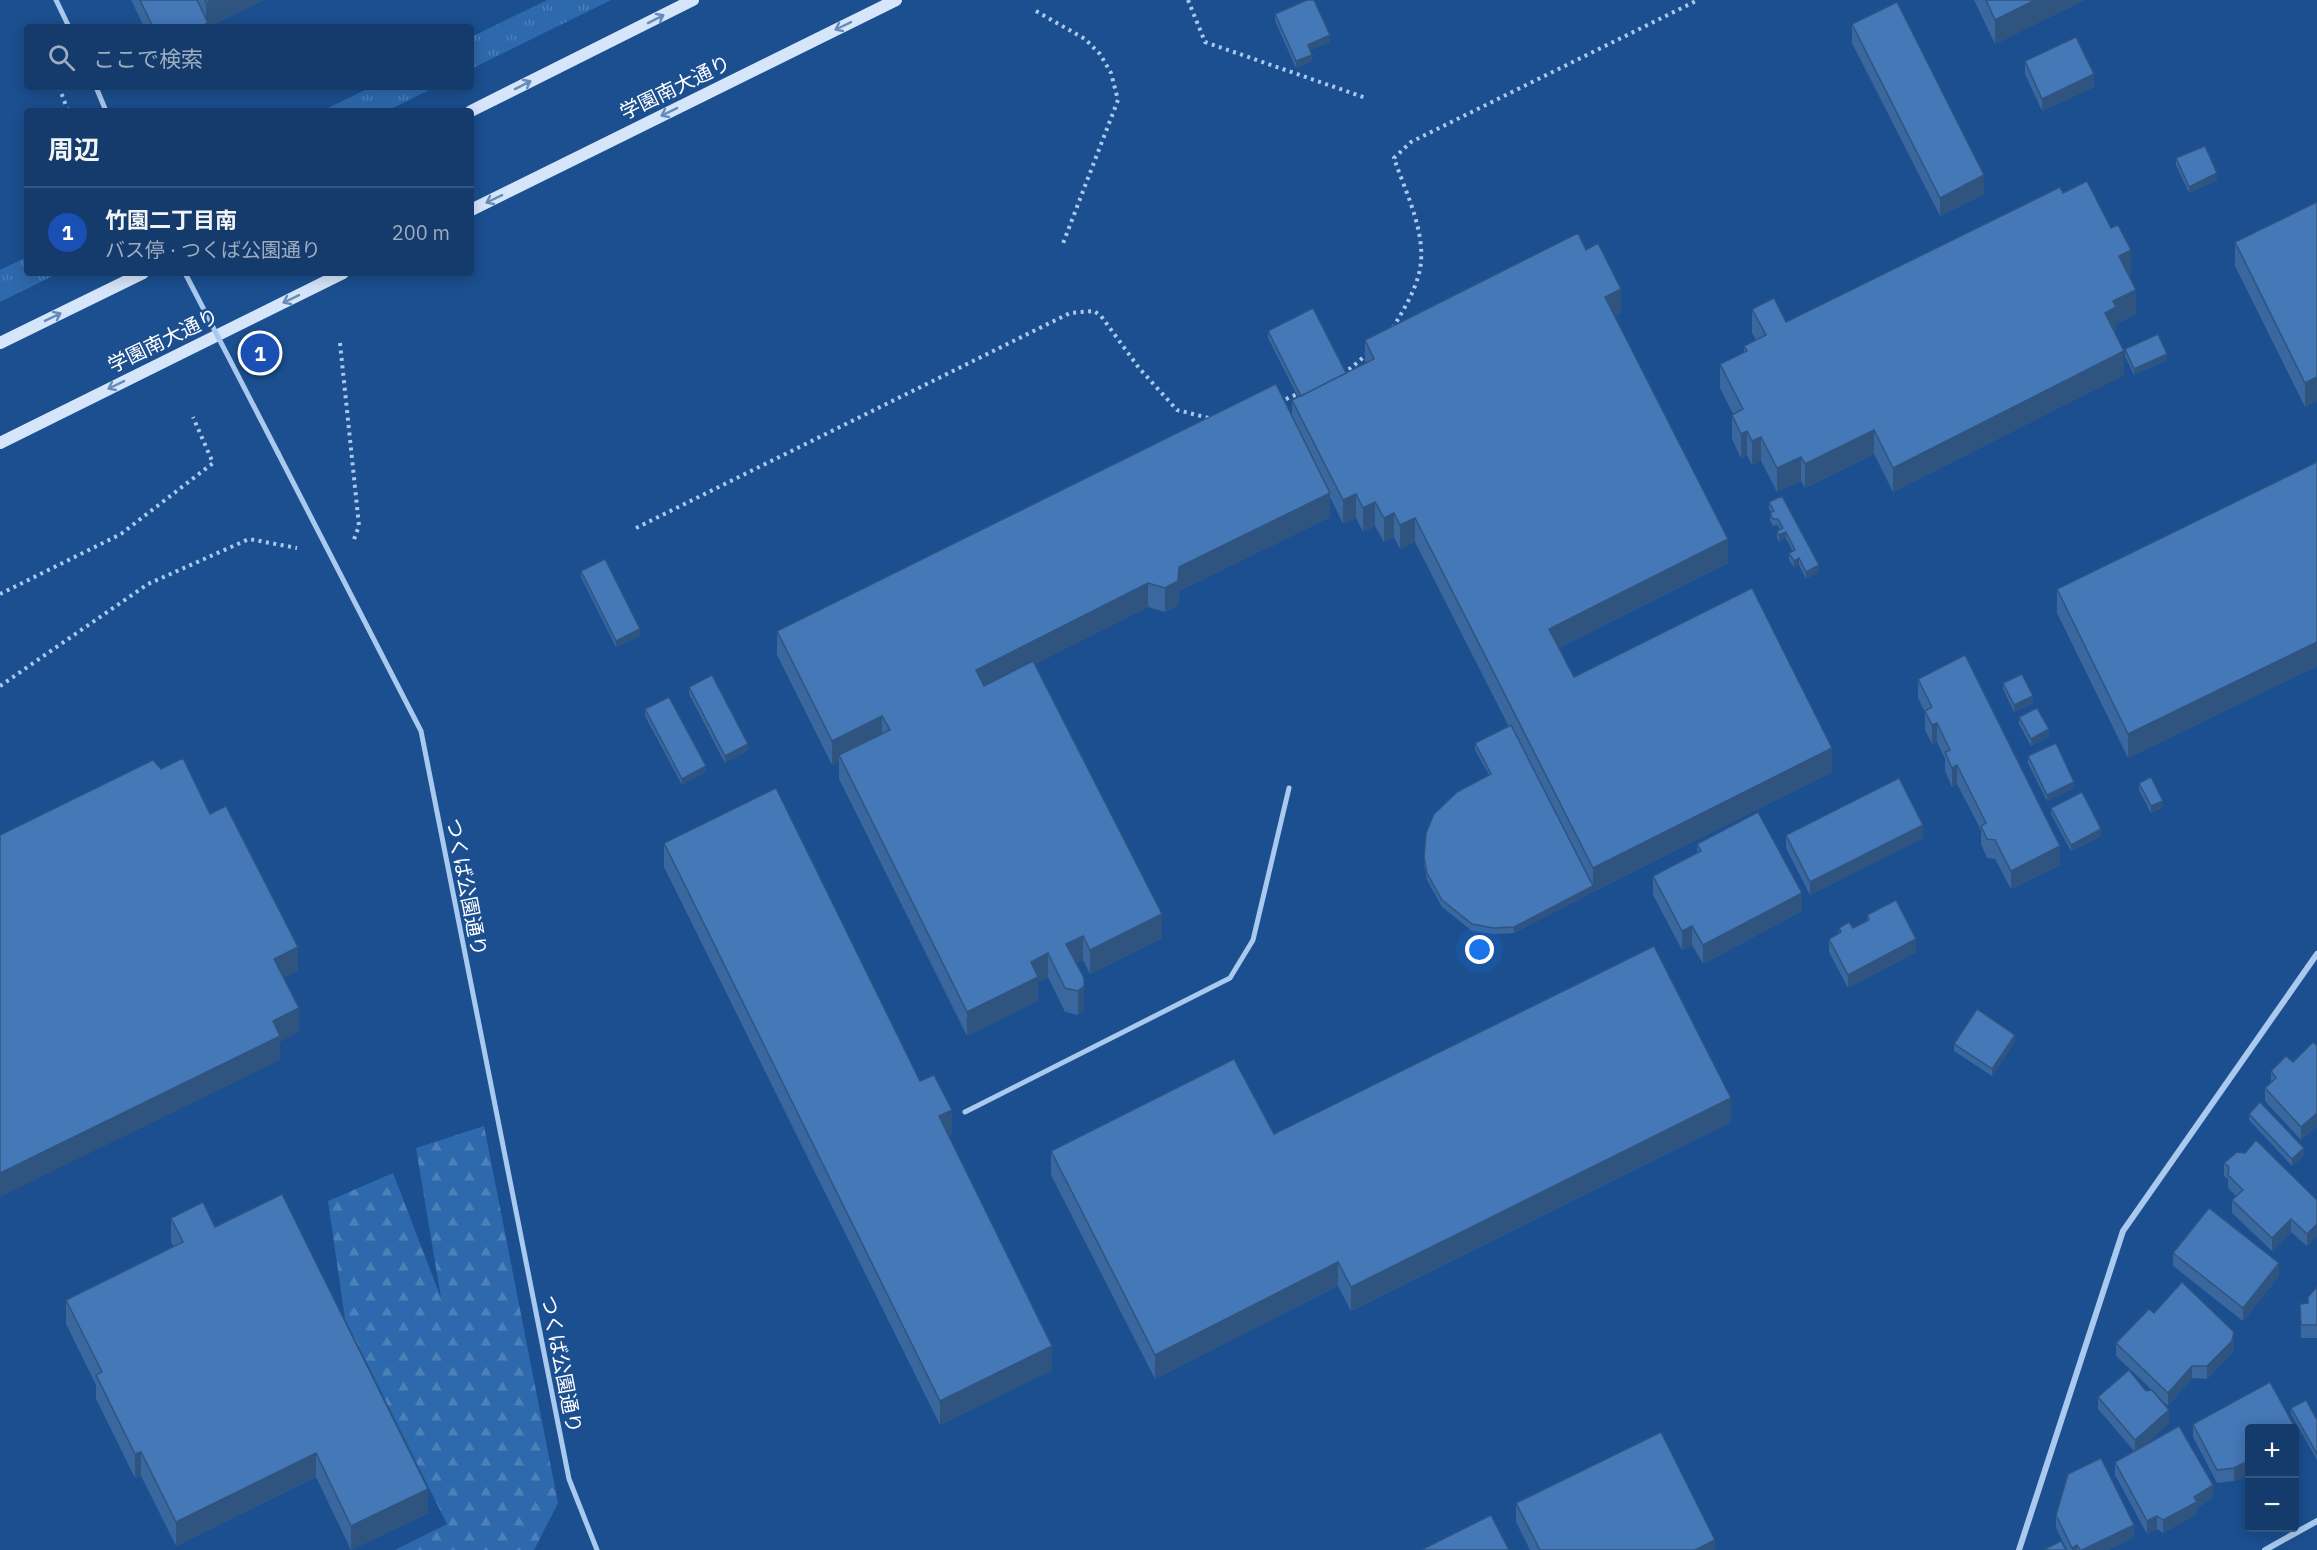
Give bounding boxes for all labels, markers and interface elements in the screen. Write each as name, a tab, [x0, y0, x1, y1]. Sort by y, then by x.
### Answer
one-way arrow	[646, 12, 664, 24]
one-way arrow	[835, 21, 853, 32]
search box	[24, 24, 474, 90]
icon: search	[45, 41, 78, 74]
text: ここで検索	[93, 44, 203, 73]
street label: 学園南大通り	[615, 49, 735, 125]
one-way arrow	[514, 79, 532, 90]
one-way arrow	[660, 107, 678, 119]
text: 周辺	[48, 132, 100, 166]
one-way arrow	[485, 193, 503, 205]
text: 竹園二丁目南	[105, 205, 237, 234]
text: 1	[62, 219, 74, 246]
text: 200 m	[392, 219, 450, 246]
text: バス停 · つくば公園通り	[105, 236, 321, 263]
one-way arrow	[282, 294, 300, 305]
street label: 学園南大通り	[103, 302, 223, 378]
one-way arrow	[43, 311, 61, 322]
pin: 1	[240, 330, 280, 376]
one-way arrow	[107, 380, 125, 392]
street label: つくば公園通り	[440, 816, 494, 958]
your location	[1465, 935, 1494, 964]
street label: つくば公園通り	[535, 1293, 589, 1435]
map controls	[2245, 1424, 2299, 1532]
button: +	[2245, 1424, 2299, 1478]
button: −	[2245, 1478, 2299, 1532]

